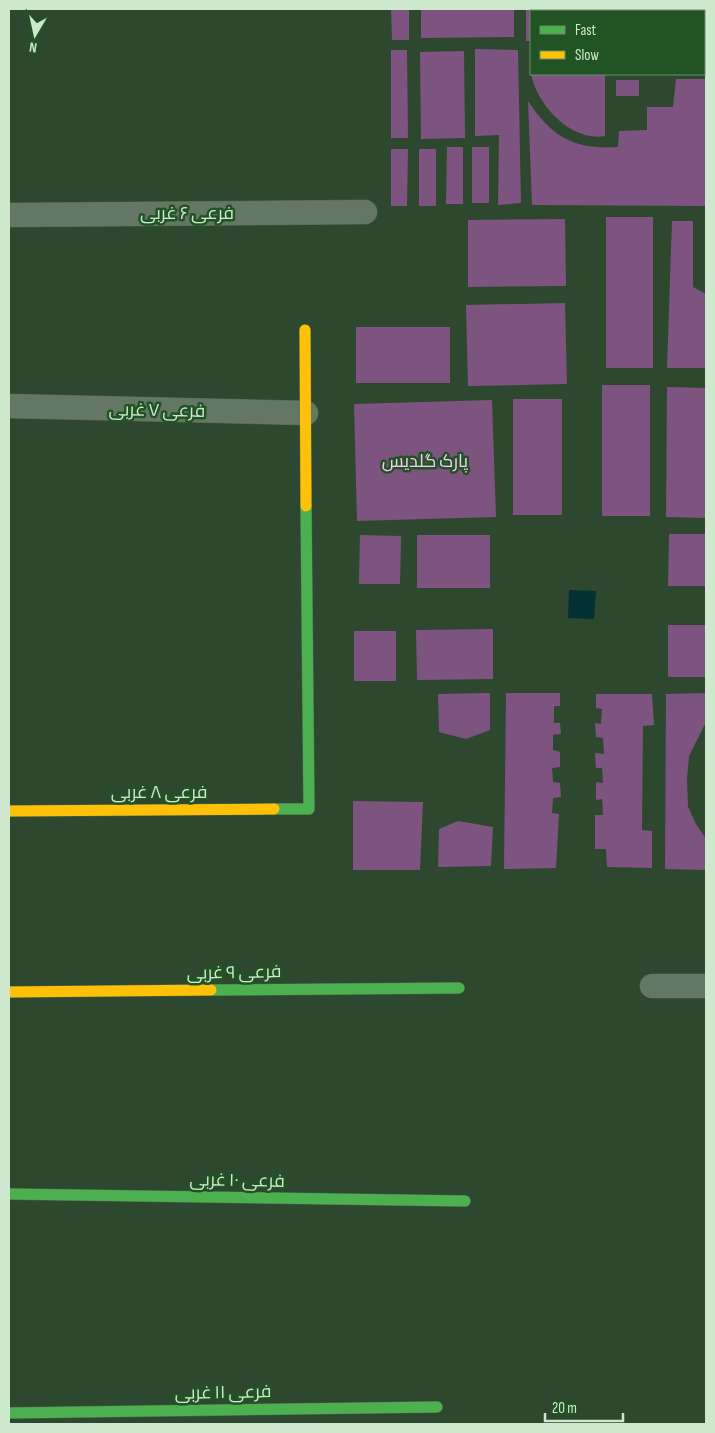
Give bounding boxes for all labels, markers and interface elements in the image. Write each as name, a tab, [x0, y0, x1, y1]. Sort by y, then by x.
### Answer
north arrow	[10, 10, 60, 60]
legend	[530, 10, 705, 75]
text: Fast	[575, 21, 597, 40]
text: N	[28, 38, 38, 56]
text: Slow	[575, 46, 599, 65]
street label: فرعی ۶ غربی	[140, 203, 234, 224]
street label: فرعی ۷ غربی	[108, 399, 205, 422]
park label: پارک گلدیس	[382, 451, 468, 473]
street label: فرعی ۸ غربی	[111, 782, 207, 803]
street label: فرعی ۹ غربی	[186, 961, 282, 984]
street label: فرعی ۱۰ غربی	[189, 1169, 285, 1192]
street label: فرعی ۱۱ غربی	[175, 1381, 271, 1404]
scale bar	[545, 1390, 622, 1422]
text: 20 m	[552, 1399, 577, 1418]

